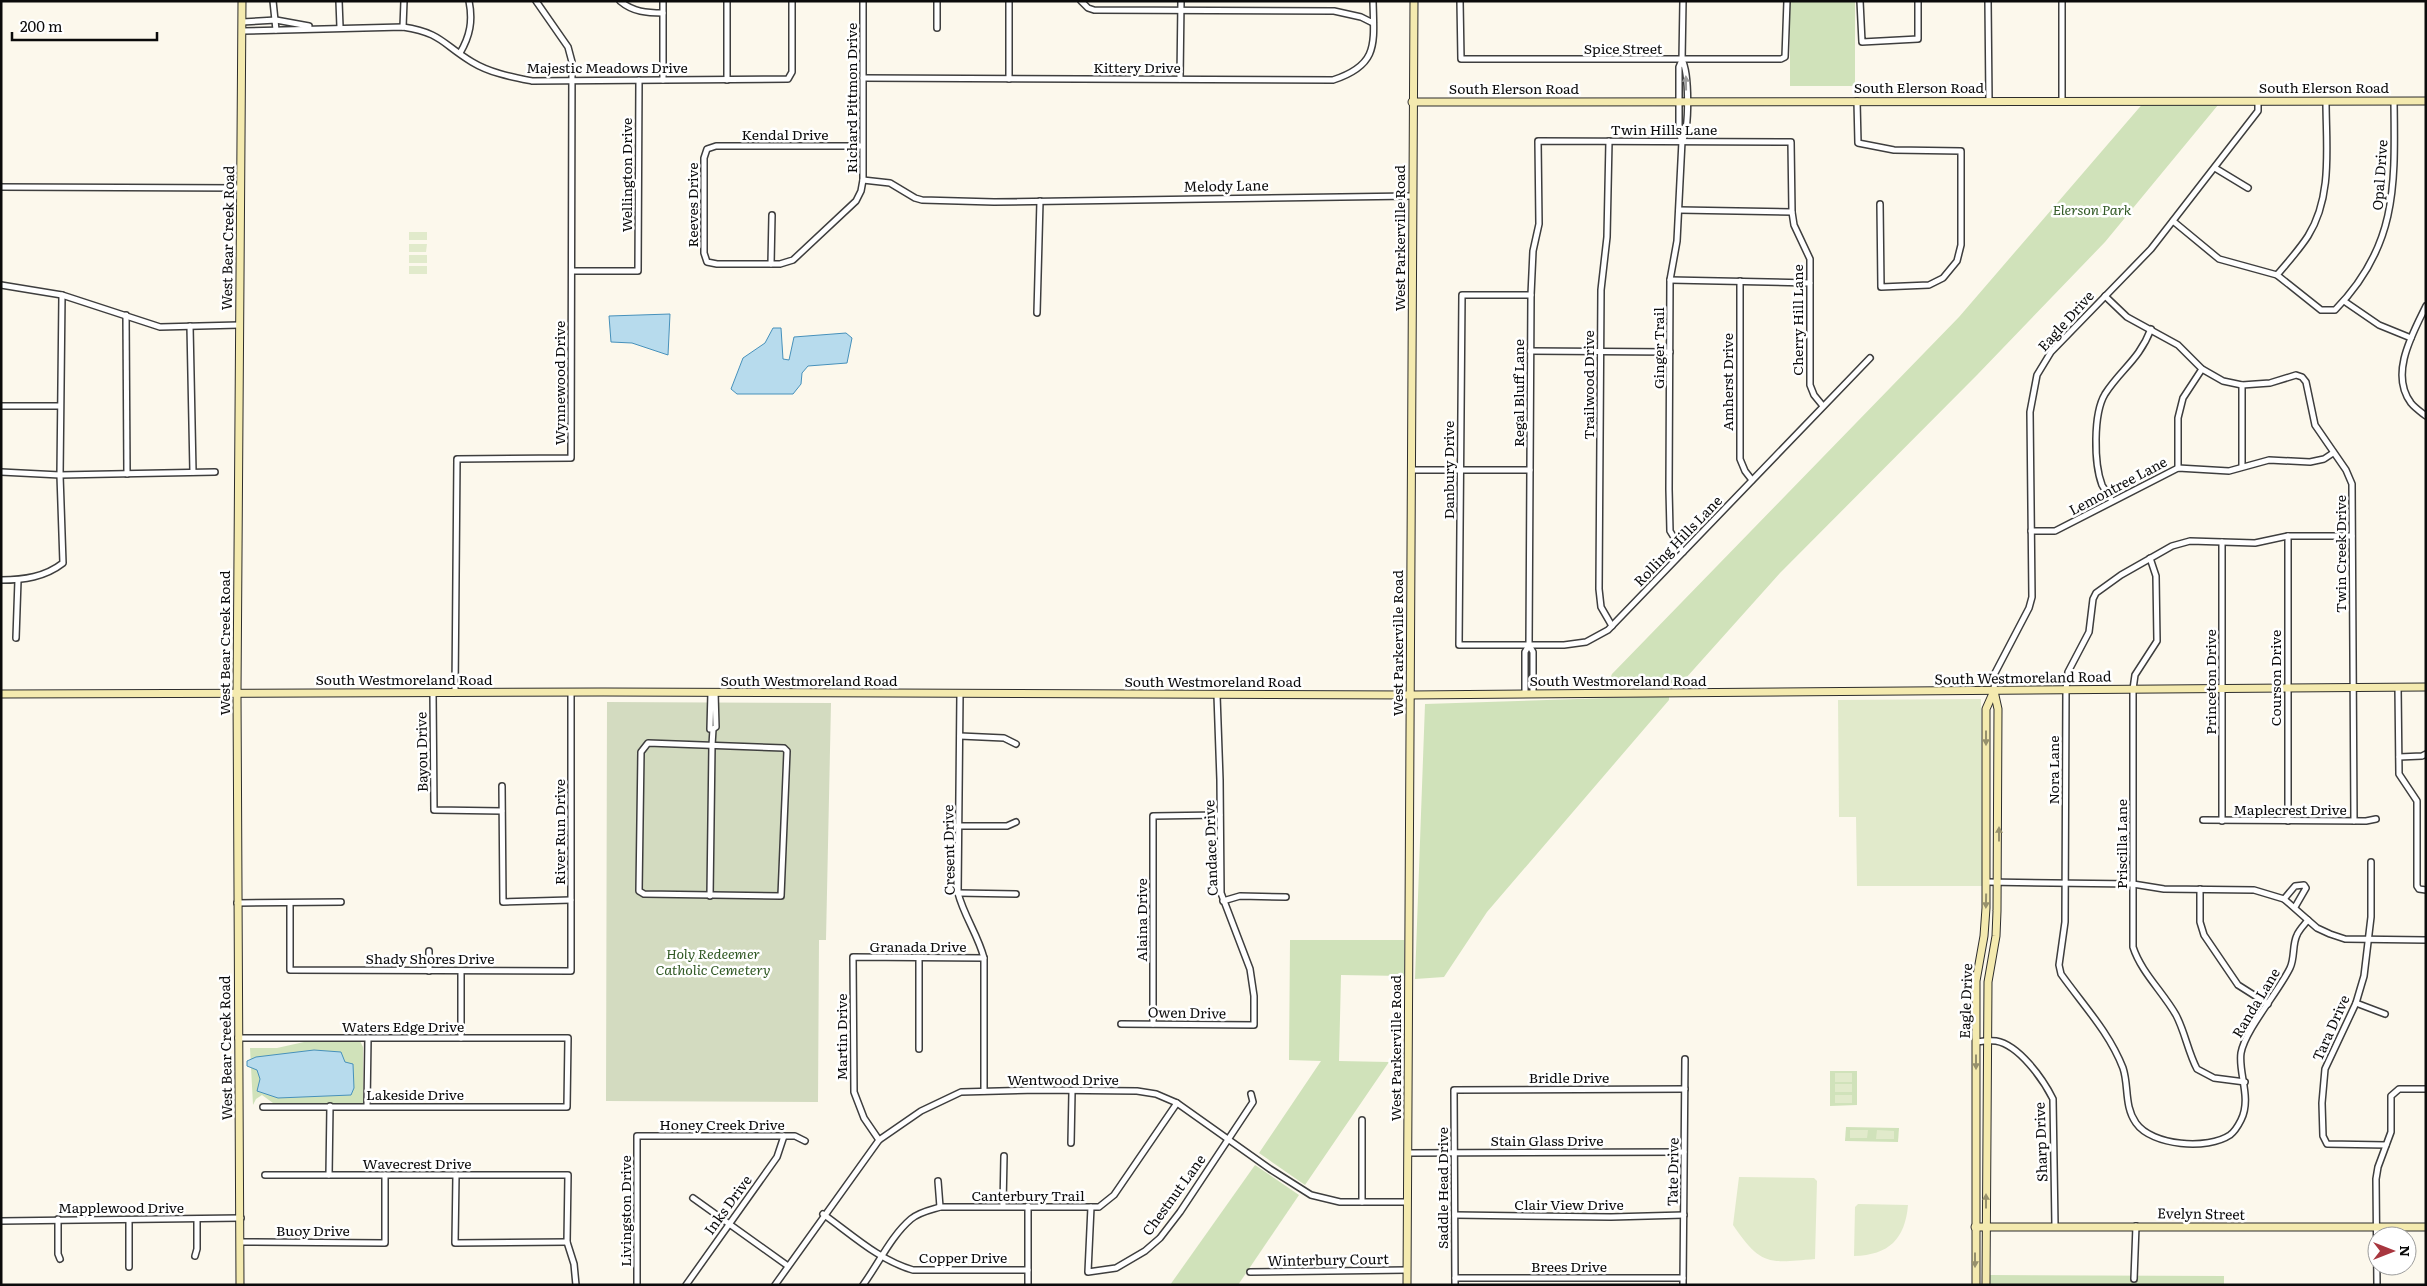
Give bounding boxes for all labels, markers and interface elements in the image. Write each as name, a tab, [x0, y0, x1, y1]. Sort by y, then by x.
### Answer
scale bar	[12, 10, 158, 42]
text: 200 m	[20, 14, 63, 37]
street label: Richard Pittmon Drive	[841, 23, 861, 173]
street label: Spice Street	[1584, 38, 1663, 58]
street label: Majestic Meadows Drive	[526, 57, 688, 77]
street label: Kittery Drive	[1093, 57, 1181, 77]
one-way arrow	[1682, 75, 1690, 91]
street label: South Elerson Road	[1854, 77, 1985, 97]
street label: South Elerson Road	[2259, 77, 2390, 97]
street label: South Elerson Road	[1449, 78, 1580, 98]
street label: Wellington Drive	[616, 118, 636, 232]
street label: Twin Hills Lane	[1611, 119, 1717, 139]
street label: Kendal Drive	[742, 124, 828, 144]
street label: Opal Drive	[2367, 139, 2391, 211]
street label: Reeves Drive	[682, 163, 702, 247]
street label: West Parkerville Road	[1389, 164, 1409, 311]
street label: West Bear Creek Road	[216, 165, 238, 311]
street label: Melody Lane	[1183, 174, 1269, 196]
park label: Elerson Park	[2053, 199, 2132, 219]
street label: Cherry Hill Lane	[1787, 264, 1807, 376]
street label: Eagle Drive	[2033, 286, 2098, 355]
street label: Ginger Trail	[1648, 307, 1668, 389]
street label: Wynnewood Drive	[549, 321, 569, 445]
street label: Trailwood Drive	[1578, 330, 1598, 440]
street label: Amherst Drive	[1717, 333, 1737, 431]
street label: Regal Bluff Lane	[1508, 339, 1528, 447]
street label: Danbury Drive	[1438, 421, 1458, 519]
street label: Lemontree Lane	[2065, 451, 2170, 519]
street label: Rolling Hills Lane	[1629, 490, 1726, 590]
street label: Twin Creek Drive	[2330, 495, 2350, 613]
street label: West Parkerville Road	[1387, 569, 1407, 716]
street label: West Bear Creek Road	[214, 570, 234, 715]
street label: Princeton Drive	[2200, 629, 2220, 735]
street label: Courson Drive	[2265, 630, 2285, 726]
street label: South Westmoreland Road	[1934, 665, 2112, 689]
street label: South Westmoreland Road	[315, 669, 493, 689]
street label: South Westmoreland Road	[720, 670, 898, 690]
street label: South Westmoreland Road	[1529, 670, 1707, 690]
street label: South Westmoreland Road	[1124, 671, 1302, 691]
street label: Bayou Drive	[410, 712, 432, 792]
one-way arrow	[1982, 730, 1990, 746]
street label: Nora Lane	[2043, 736, 2063, 804]
street label: River Run Drive	[549, 779, 569, 885]
street label: Priscilla Lane	[2111, 799, 2131, 889]
street label: Maplecrest Drive	[2233, 799, 2347, 819]
street label: Candace Drive	[1198, 800, 1222, 896]
street label: Cresent Drive	[937, 804, 959, 896]
one-way arrow	[1995, 825, 2003, 841]
street label: Alaina Drive	[1131, 878, 1151, 962]
one-way arrow	[1982, 893, 1990, 909]
street label: Granada Drive	[870, 936, 966, 956]
park label: Holy Redeemer Catholic Cemetery	[655, 943, 771, 979]
street label: Shady Shores Drive	[365, 948, 495, 968]
street label: Eagle Drive	[1954, 963, 1976, 1039]
street label: Randa Lane	[2226, 964, 2284, 1041]
street label: West Parkerville Road	[1385, 974, 1405, 1121]
street label: West Bear Creek Road	[214, 975, 236, 1121]
street label: Tara Drive	[2307, 991, 2354, 1064]
street label: Martin Drive	[831, 994, 851, 1080]
street label: Owen Drive	[1148, 1001, 1226, 1023]
street label: Waters Edge Drive	[342, 1016, 464, 1036]
one-way arrow	[1972, 1055, 1980, 1071]
street label: Bridle Drive	[1529, 1067, 1609, 1087]
street label: Wentwood Drive	[1007, 1069, 1119, 1089]
street label: Lakeside Drive	[366, 1084, 464, 1104]
street label: Sharp Drive	[2029, 1102, 2051, 1182]
street label: Honey Creek Drive	[659, 1114, 785, 1134]
street label: Saddle Head Drive	[1432, 1127, 1452, 1249]
street label: Stain Glass Drive	[1491, 1130, 1603, 1150]
street label: Tate Drive	[1661, 1137, 1683, 1207]
street label: Chestnut Lane	[1137, 1150, 1210, 1239]
street label: Wavecrest Drive	[362, 1153, 472, 1173]
street label: Livingston Drive	[615, 1155, 635, 1267]
street label: Inks Drive	[699, 1170, 756, 1238]
street label: Canterbury Trail	[971, 1185, 1085, 1205]
one-way arrow	[1982, 1193, 1990, 1209]
street label: Clair View Drive	[1514, 1194, 1624, 1214]
street label: Mapplewood Drive	[58, 1197, 184, 1217]
street label: Evelyn Street	[2157, 1202, 2246, 1224]
street label: Buoy Drive	[276, 1220, 350, 1240]
north arrow	[2367, 1226, 2417, 1276]
text: N	[2396, 1245, 2416, 1257]
street label: Copper Drive	[919, 1247, 1007, 1267]
street label: Winterbury Court	[1267, 1248, 1389, 1270]
one-way arrow	[1971, 1252, 1979, 1268]
street label: Brees Drive	[1531, 1256, 1607, 1276]

